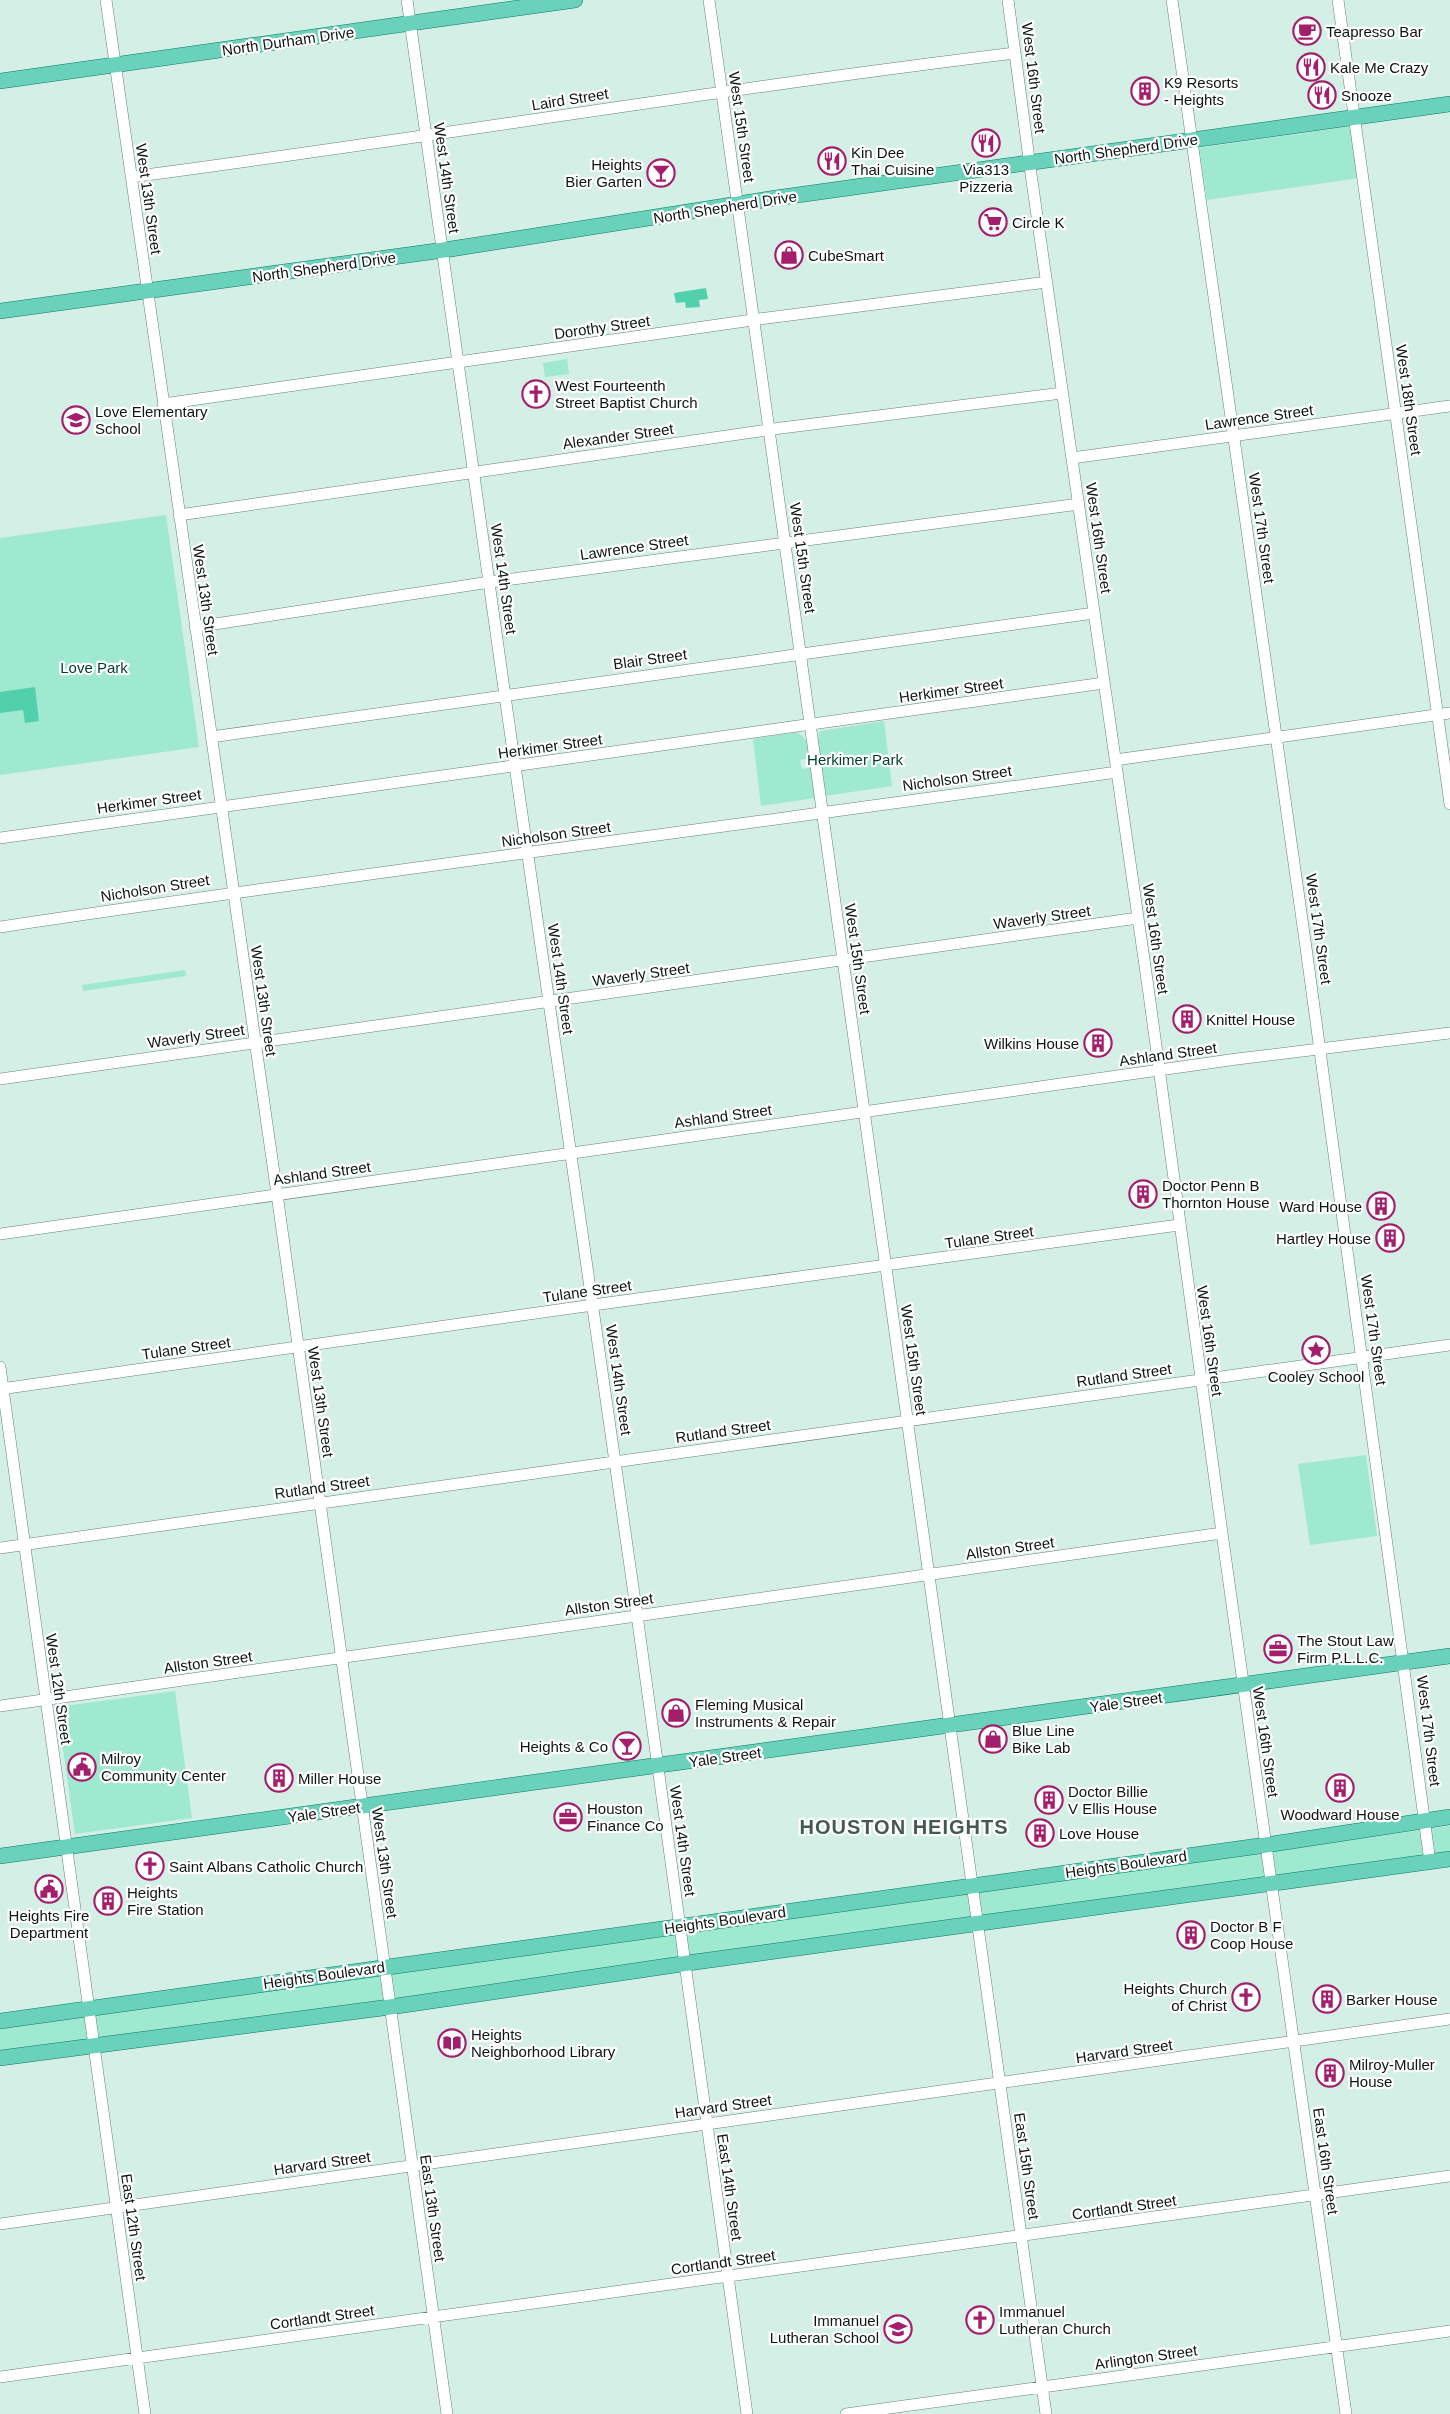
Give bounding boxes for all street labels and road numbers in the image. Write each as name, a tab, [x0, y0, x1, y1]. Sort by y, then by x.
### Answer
street label: West 16th Street	[1019, 22, 1049, 135]
street label: North Durham Drive	[221, 23, 355, 59]
street label: West 15th Street	[726, 71, 758, 184]
street label: Laird Street	[530, 84, 610, 113]
street label: West 14th Street	[431, 122, 463, 235]
street label: North Shepherd Drive	[1053, 130, 1199, 168]
street label: West 13th Street	[133, 143, 165, 256]
street label: North Shepherd Drive	[652, 187, 798, 227]
street label: North Shepherd Drive	[251, 248, 397, 286]
street label: Dorothy Street	[553, 312, 652, 342]
street label: West 18th Street	[1393, 344, 1425, 457]
street label: Lawrence Street	[1204, 401, 1315, 433]
street label: Alexander Street	[561, 420, 675, 452]
street label: West 17th Street	[1246, 472, 1278, 585]
street label: West 16th Street	[1083, 482, 1115, 595]
street label: West 15th Street	[787, 502, 819, 615]
street label: West 14th Street	[488, 523, 520, 636]
street label: Lawrence Street	[579, 531, 690, 563]
street label: West 13th Street	[190, 544, 222, 657]
street label: Blair Street	[612, 645, 689, 673]
street label: Herkimer Street	[898, 674, 1005, 706]
street label: Herkimer Street	[497, 730, 604, 762]
street label: Nicholson Street	[901, 762, 1013, 794]
street label: Herkimer Street	[96, 785, 203, 817]
street label: Nicholson Street	[500, 818, 612, 850]
street label: Nicholson Street	[99, 871, 211, 905]
street label: West 17th Street	[1303, 873, 1335, 986]
street label: West 16th Street	[1140, 883, 1172, 996]
street label: Waverly Street	[992, 902, 1092, 932]
street label: West 15th Street	[842, 903, 874, 1016]
street label: West 14th Street	[545, 923, 577, 1036]
street label: West 13th Street	[248, 945, 280, 1058]
street label: Waverly Street	[591, 959, 691, 989]
street label: Waverly Street	[146, 1021, 246, 1051]
street label: Ashland Street	[1118, 1039, 1219, 1069]
street label: Ashland Street	[673, 1101, 774, 1131]
street label: Ashland Street	[272, 1158, 373, 1188]
street label: Tulane Street	[944, 1222, 1035, 1252]
street label: West 17th Street	[1358, 1274, 1390, 1387]
street label: Tulane Street	[542, 1276, 633, 1306]
street label: West 16th Street	[1194, 1285, 1226, 1398]
street label: West 15th Street	[898, 1304, 930, 1417]
street label: West 14th Street	[603, 1324, 635, 1437]
street label: Tulane Street	[141, 1333, 232, 1363]
street label: West 13th Street	[305, 1346, 337, 1459]
street label: Rutland Street	[1075, 1360, 1173, 1390]
street label: Rutland Street	[674, 1416, 772, 1446]
street label: Rutland Street	[273, 1472, 371, 1502]
street label: Allston Street	[965, 1533, 1056, 1563]
street label: Allston Street	[564, 1589, 655, 1619]
street label: West 12th Street	[43, 1633, 75, 1746]
street label: Allston Street	[163, 1647, 254, 1677]
street label: West 17th Street	[1414, 1675, 1444, 1788]
street label: West 16th Street	[1250, 1686, 1282, 1799]
street label: Yale Street	[1089, 1688, 1164, 1716]
street label: Yale Street	[688, 1743, 763, 1771]
street label: West 14th Street	[667, 1785, 699, 1898]
street label: Yale Street	[287, 1798, 362, 1826]
street label: West 13th Street	[369, 1807, 401, 1920]
street label: Heights Boulevard	[1064, 1847, 1188, 1881]
street label: Heights Boulevard	[663, 1903, 787, 1937]
street label: Heights Boulevard	[262, 1958, 386, 1992]
street label: Harvard Street	[1075, 2036, 1174, 2066]
street label: Harvard Street	[674, 2091, 773, 2121]
street label: East 16th Street	[1310, 2107, 1342, 2216]
street label: East 15th Street	[1011, 2112, 1043, 2221]
street label: East 14th Street	[714, 2133, 746, 2242]
street label: Harvard Street	[273, 2148, 372, 2178]
street label: East 13th Street	[417, 2154, 449, 2263]
street label: East 12th Street	[118, 2173, 150, 2282]
street label: Cortlandt Street	[1071, 2191, 1178, 2223]
street label: Cortlandt Street	[670, 2246, 777, 2278]
street label: Cortlandt Street	[269, 2301, 376, 2333]
street label: Arlington Street	[1094, 2341, 1199, 2373]

